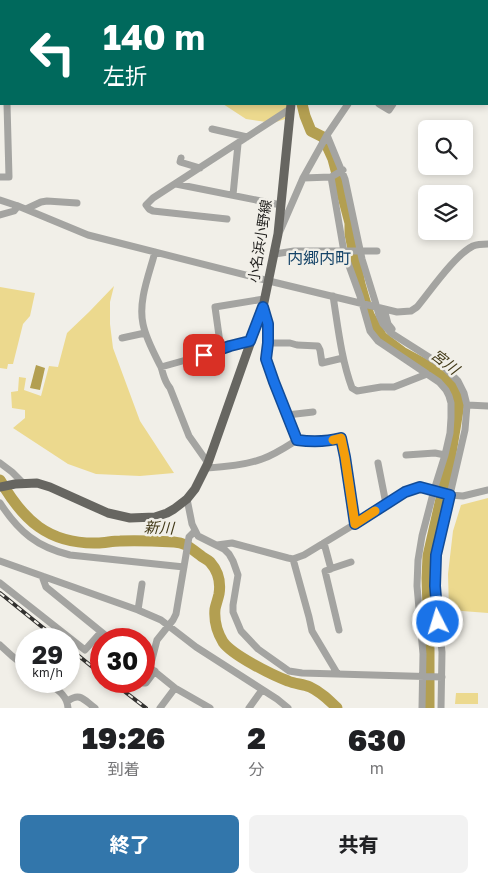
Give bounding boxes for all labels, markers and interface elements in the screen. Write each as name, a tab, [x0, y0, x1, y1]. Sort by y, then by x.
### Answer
text: 140 m	[103, 16, 205, 58]
icon: left	[20, 20, 85, 85]
text: 左折	[103, 62, 147, 89]
map controls	[418, 120, 473, 240]
button: search	[418, 120, 473, 175]
button: layers	[418, 185, 473, 240]
street label: 小名浜小野線	[245, 198, 274, 284]
district label: 内郷内町	[287, 248, 351, 268]
pin	[183, 334, 225, 376]
icon: arrive	[190, 341, 218, 369]
water label: 宮川	[428, 345, 465, 379]
water label: 新川	[144, 517, 176, 537]
position arrow	[411, 595, 463, 647]
speed limit sign: 30	[90, 628, 155, 693]
text: 29	[32, 639, 63, 670]
text: km/h	[32, 665, 63, 680]
text: 19:26	[82, 720, 165, 756]
text: 2	[247, 720, 266, 756]
text: 630	[348, 722, 406, 758]
text: m	[370, 758, 384, 778]
text: 到着	[108, 759, 140, 779]
text: 分	[249, 759, 265, 779]
button: 終了	[20, 815, 239, 873]
button: 共有	[249, 815, 468, 873]

